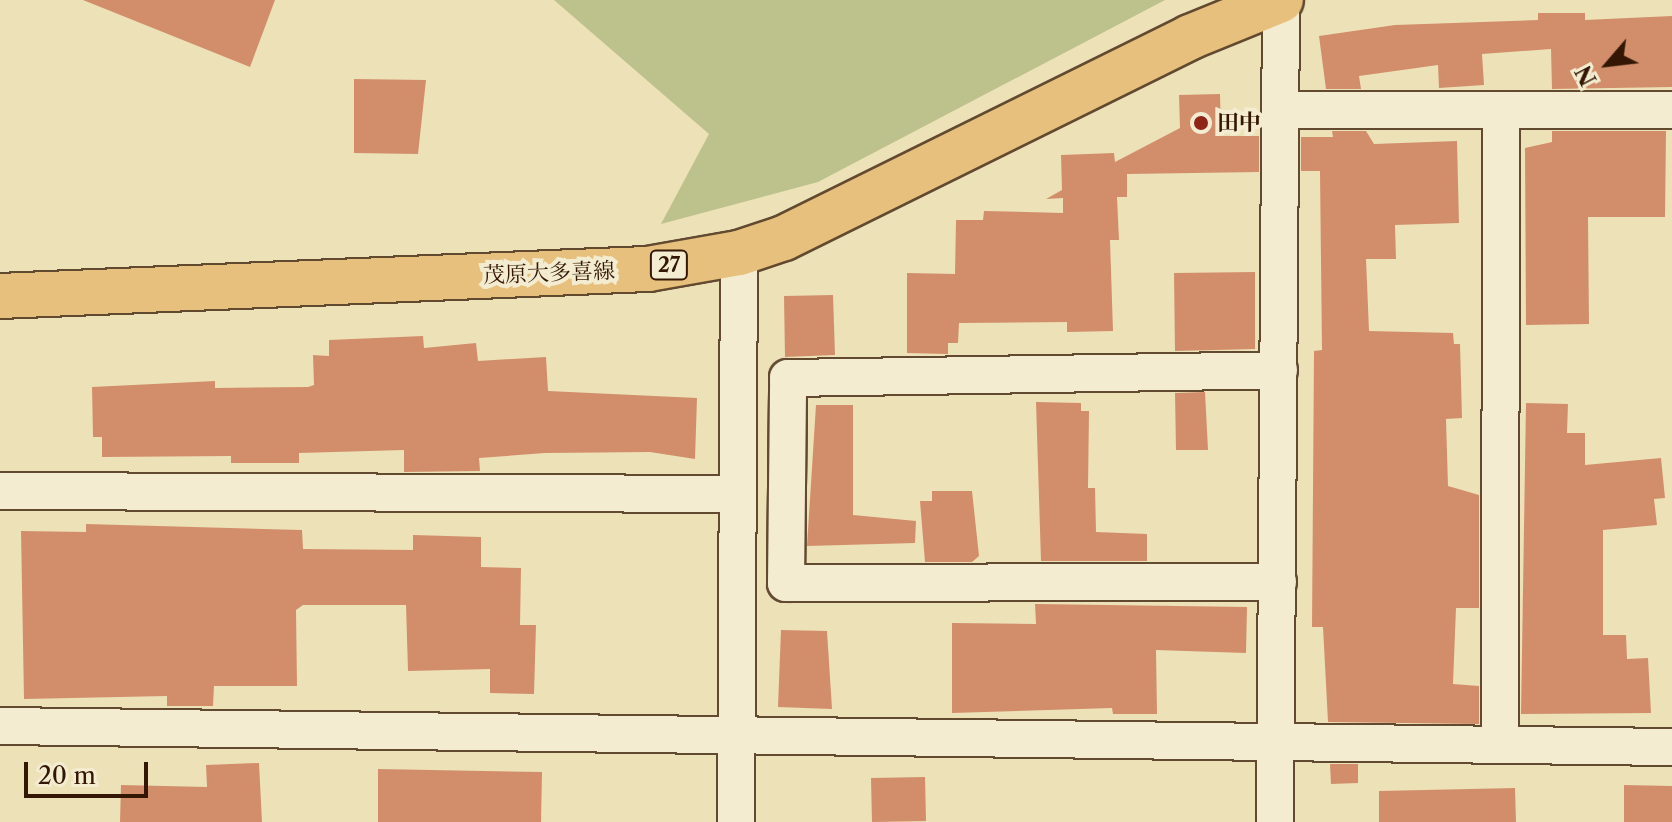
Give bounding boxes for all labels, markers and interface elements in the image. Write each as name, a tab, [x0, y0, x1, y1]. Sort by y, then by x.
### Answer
north arrow	[1568, 24, 1648, 104]
text: N	[1570, 61, 1603, 90]
place label: 田中	[1217, 110, 1261, 136]
marker: 田中	[1192, 114, 1210, 132]
road number: 27	[649, 249, 689, 281]
street label: 茂原大多喜線	[483, 258, 615, 288]
scale bar	[28, 746, 152, 796]
text: 20 m	[38, 761, 96, 790]

